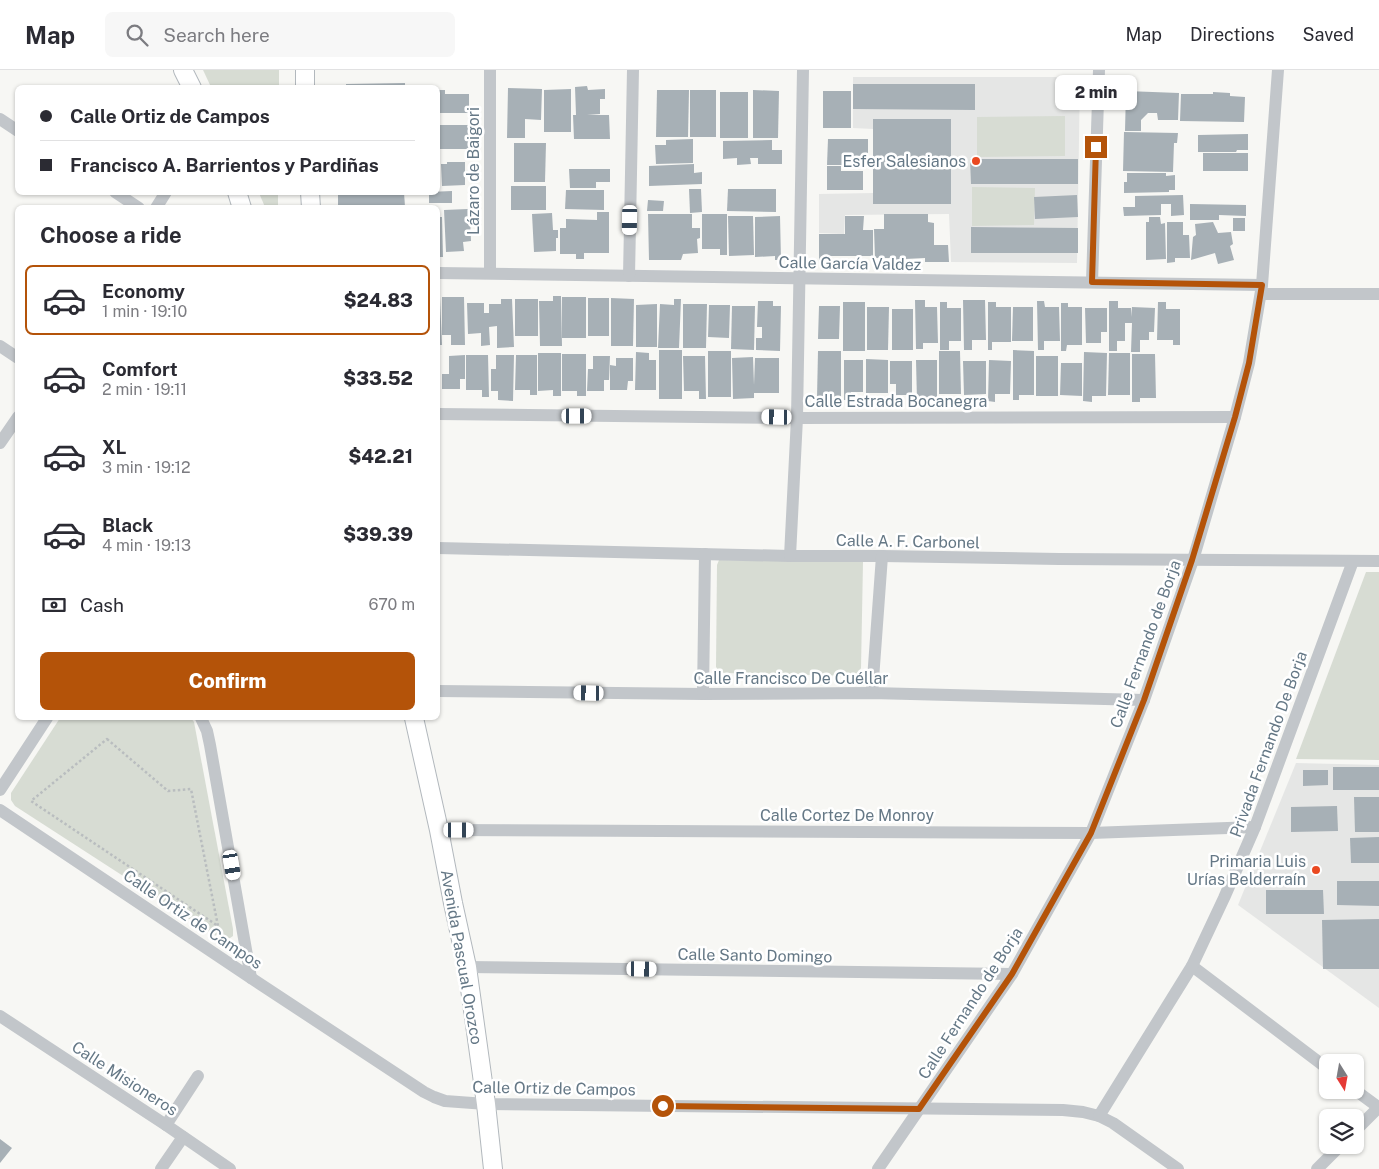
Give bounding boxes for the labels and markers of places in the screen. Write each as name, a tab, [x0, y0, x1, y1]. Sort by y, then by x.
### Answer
place label: Esfer Salesianos	[842, 152, 966, 171]
marker: Esfer Salesianos	[970, 155, 982, 167]
place label: Primaria Luis Urías Belderraín	[1187, 852, 1306, 889]
marker: Primaria Luis Urías Belderraín	[1310, 864, 1322, 876]

